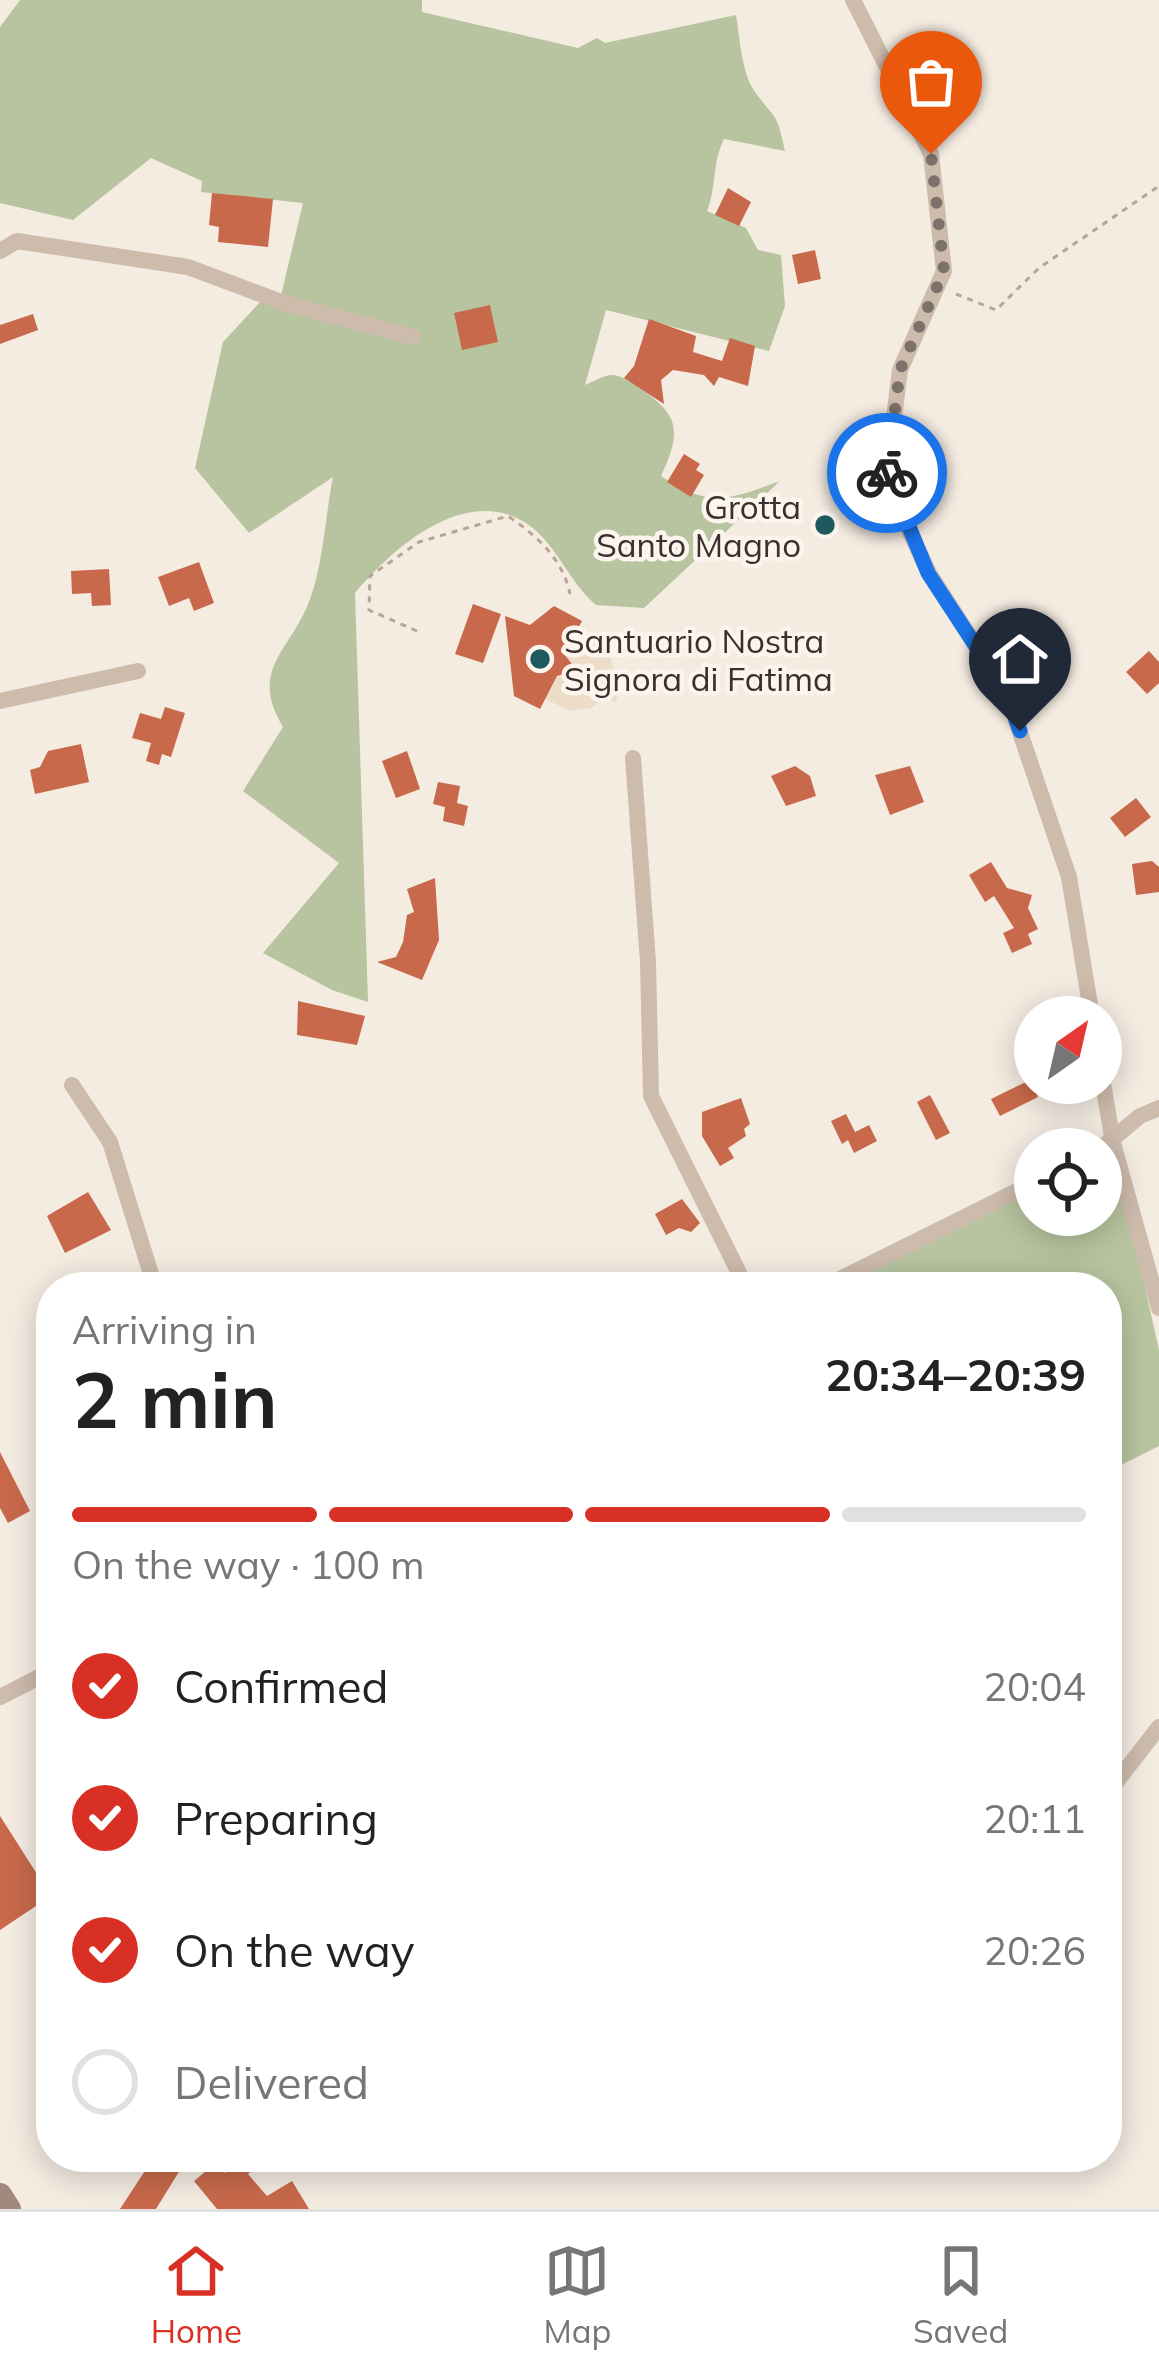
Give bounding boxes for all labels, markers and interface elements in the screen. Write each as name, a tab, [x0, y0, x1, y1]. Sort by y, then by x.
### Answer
pin	[880, 31, 982, 154]
icon: bag	[898, 49, 964, 115]
courier	[827, 413, 947, 533]
icon: bike	[854, 440, 920, 506]
place label: Grotta Santo Magno	[596, 486, 801, 565]
marker: Grotta Santo Magno	[812, 512, 838, 538]
pin	[969, 608, 1071, 731]
place label: Santuario Nostra Signora di Fatima	[564, 620, 833, 699]
icon: home	[987, 626, 1053, 692]
marker: Santuario Nostra Signora di Fatima	[527, 646, 553, 672]
north arrow	[1014, 996, 1122, 1104]
map controls	[1014, 996, 1122, 1236]
button: locate	[1014, 1128, 1122, 1236]
text: Arriving in	[72, 1305, 257, 1354]
text: 20:34–20:39	[825, 1346, 1086, 1402]
text: 2 min	[72, 1350, 278, 1448]
text: On the way · 100 m	[72, 1540, 424, 1589]
icon: check	[72, 1653, 138, 1719]
text: Confirmed	[174, 1658, 388, 1714]
text: 20:04	[984, 1662, 1086, 1711]
icon: check	[72, 1785, 138, 1851]
text: Preparing	[174, 1790, 378, 1846]
text: 20:11	[984, 1794, 1086, 1843]
icon: check	[72, 1917, 138, 1983]
text: On the way	[174, 1922, 415, 1978]
text: 20:26	[984, 1926, 1086, 1975]
text: Delivered	[174, 2054, 369, 2110]
tab: Home	[151, 2238, 242, 2351]
tab: Map	[543, 2238, 611, 2351]
tab: Saved	[913, 2238, 1008, 2351]

